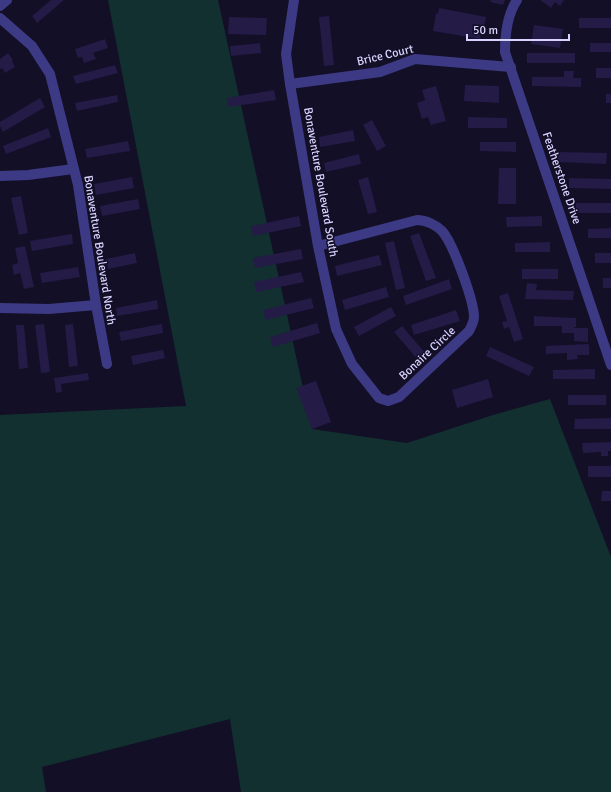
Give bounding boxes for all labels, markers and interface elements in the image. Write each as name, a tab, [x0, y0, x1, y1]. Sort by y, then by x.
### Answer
scale bar	[467, 16, 569, 42]
text: 50 m	[473, 23, 498, 38]
street label: Brice Court	[355, 42, 415, 69]
street label: Bonaventure Boulevard South	[300, 106, 341, 258]
street label: Featherstone Drive	[539, 130, 584, 226]
street label: Bonaventure Boulevard North	[80, 174, 119, 326]
street label: Bonaire Circle	[396, 323, 459, 383]

